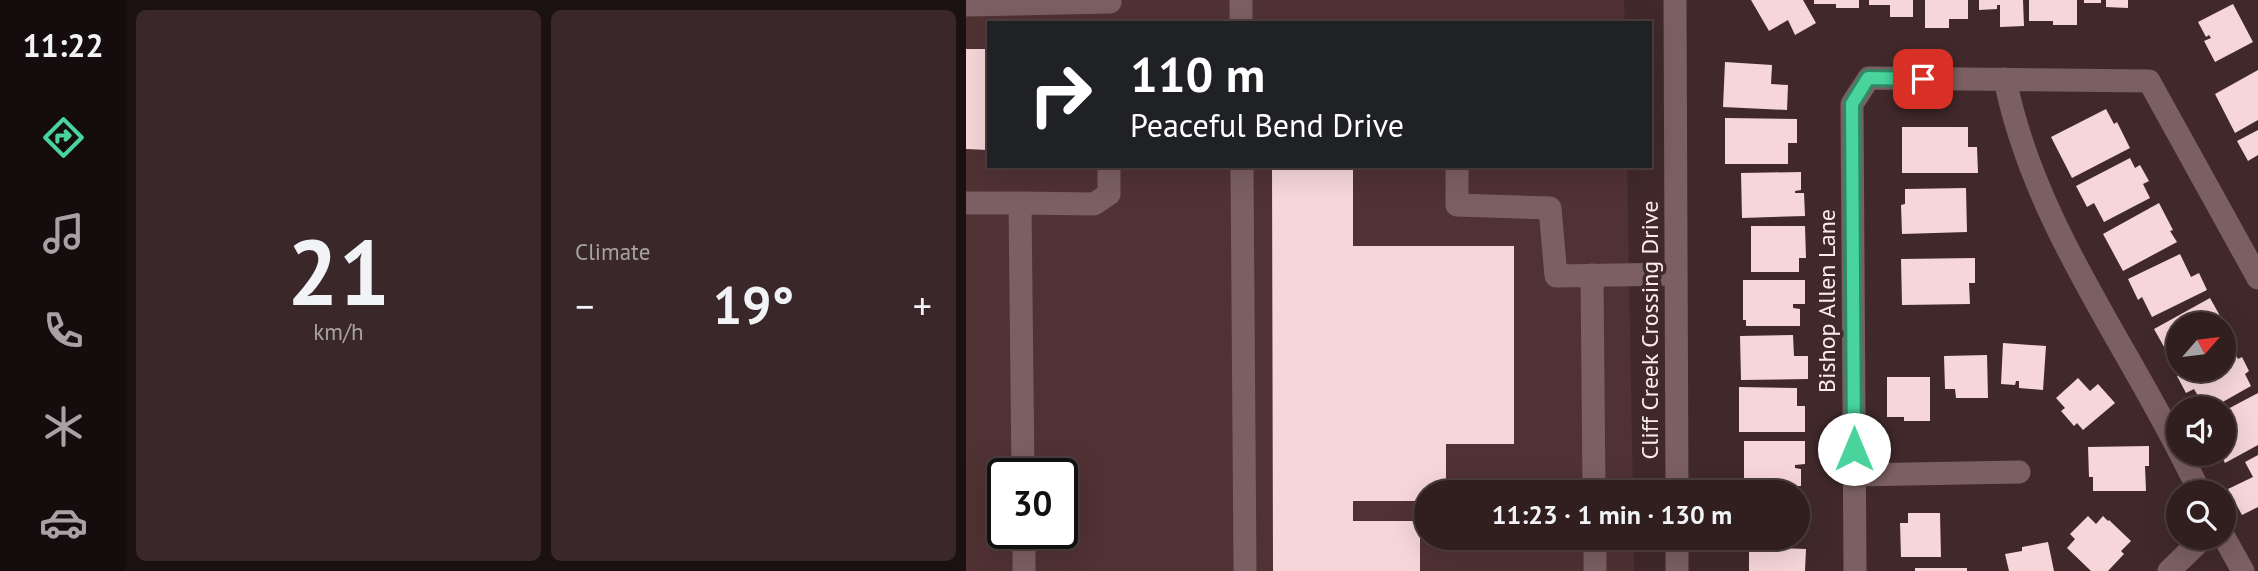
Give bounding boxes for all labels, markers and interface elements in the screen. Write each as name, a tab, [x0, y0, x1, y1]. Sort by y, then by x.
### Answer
text: 11:22	[22, 24, 104, 66]
text: 110 m	[1130, 42, 1265, 106]
icon: right	[1015, 49, 1106, 140]
pin	[1893, 49, 1953, 109]
icon: arrive	[1904, 60, 1942, 98]
text: Peaceful Bend Drive	[1130, 104, 1404, 146]
icon: directions	[39, 113, 88, 162]
street label: Cliff Creek Crossing Drive	[1634, 201, 1665, 459]
icon: music	[39, 209, 88, 258]
street label: Bishop Allen Lane	[1811, 209, 1842, 393]
text: 21	[287, 212, 390, 330]
text: Climate	[575, 237, 650, 266]
text: 19°	[713, 271, 794, 338]
text: −	[575, 281, 594, 330]
text: +	[913, 281, 932, 330]
icon: phone	[39, 306, 88, 355]
north arrow	[2166, 312, 2236, 382]
map controls	[2166, 312, 2236, 550]
text: km/h	[313, 317, 364, 346]
button: sound	[2166, 396, 2236, 466]
icon: climate	[39, 402, 88, 451]
position arrow	[1817, 412, 1891, 486]
speed limit sign: 30	[987, 458, 1078, 549]
button: search	[2166, 480, 2236, 550]
icon: car	[39, 498, 88, 547]
text: 11:23 · 1 min · 130 m	[1492, 498, 1732, 531]

